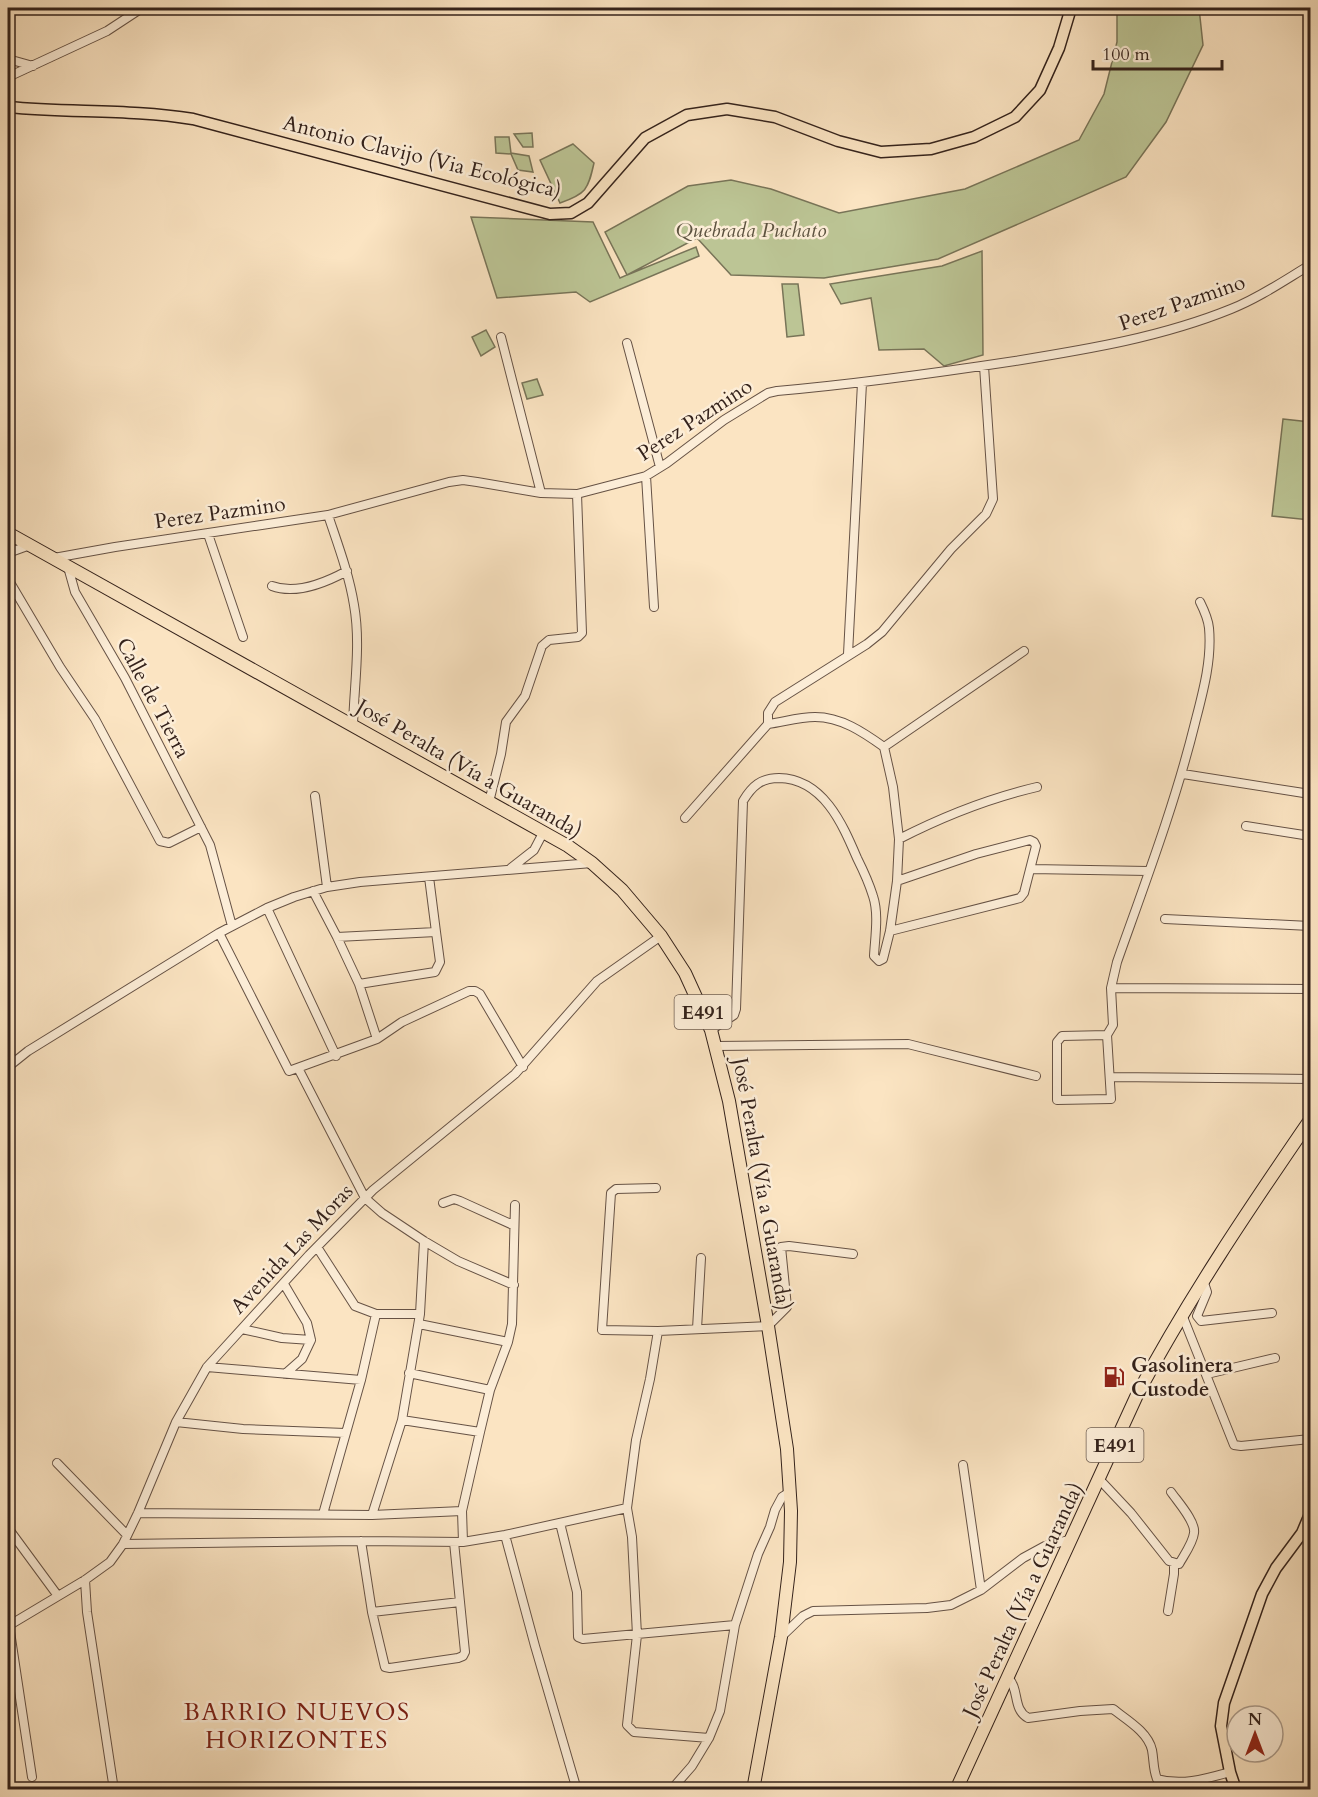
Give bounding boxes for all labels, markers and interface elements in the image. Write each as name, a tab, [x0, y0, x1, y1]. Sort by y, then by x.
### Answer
scale bar	[1093, 33, 1222, 71]
text: 100 m	[1102, 42, 1150, 67]
street label: Antonio Clavijo (Via Ecológica)	[280, 108, 564, 206]
park label: Quebrada Puchato	[676, 216, 827, 245]
street label: Perez Pazmino	[1115, 268, 1249, 338]
street label: Perez Pazmino	[632, 372, 758, 468]
street label: Perez Pazmino	[153, 489, 287, 537]
street label: Calle de Tierra	[109, 633, 197, 763]
street label: José Peralta (Vía a Guaranda)	[348, 691, 587, 846]
road number: E491	[674, 995, 732, 1029]
street label: José Peralta (Vía a Guaranda)	[725, 1052, 799, 1313]
street label: Avenida Las Moras	[224, 1178, 360, 1320]
place label: Gasolinera Custode	[1131, 1351, 1234, 1404]
fuel station icon: Gasolinera Custode	[1102, 1365, 1126, 1389]
road number: E491	[1086, 1428, 1144, 1462]
street label: José Peralta (Vía a Guaranda)	[954, 1478, 1090, 1725]
district label: BARRIO NUEVOS HORIZONTES	[184, 1696, 410, 1757]
north arrow	[1225, 1704, 1285, 1764]
text: N	[1248, 1709, 1262, 1731]

